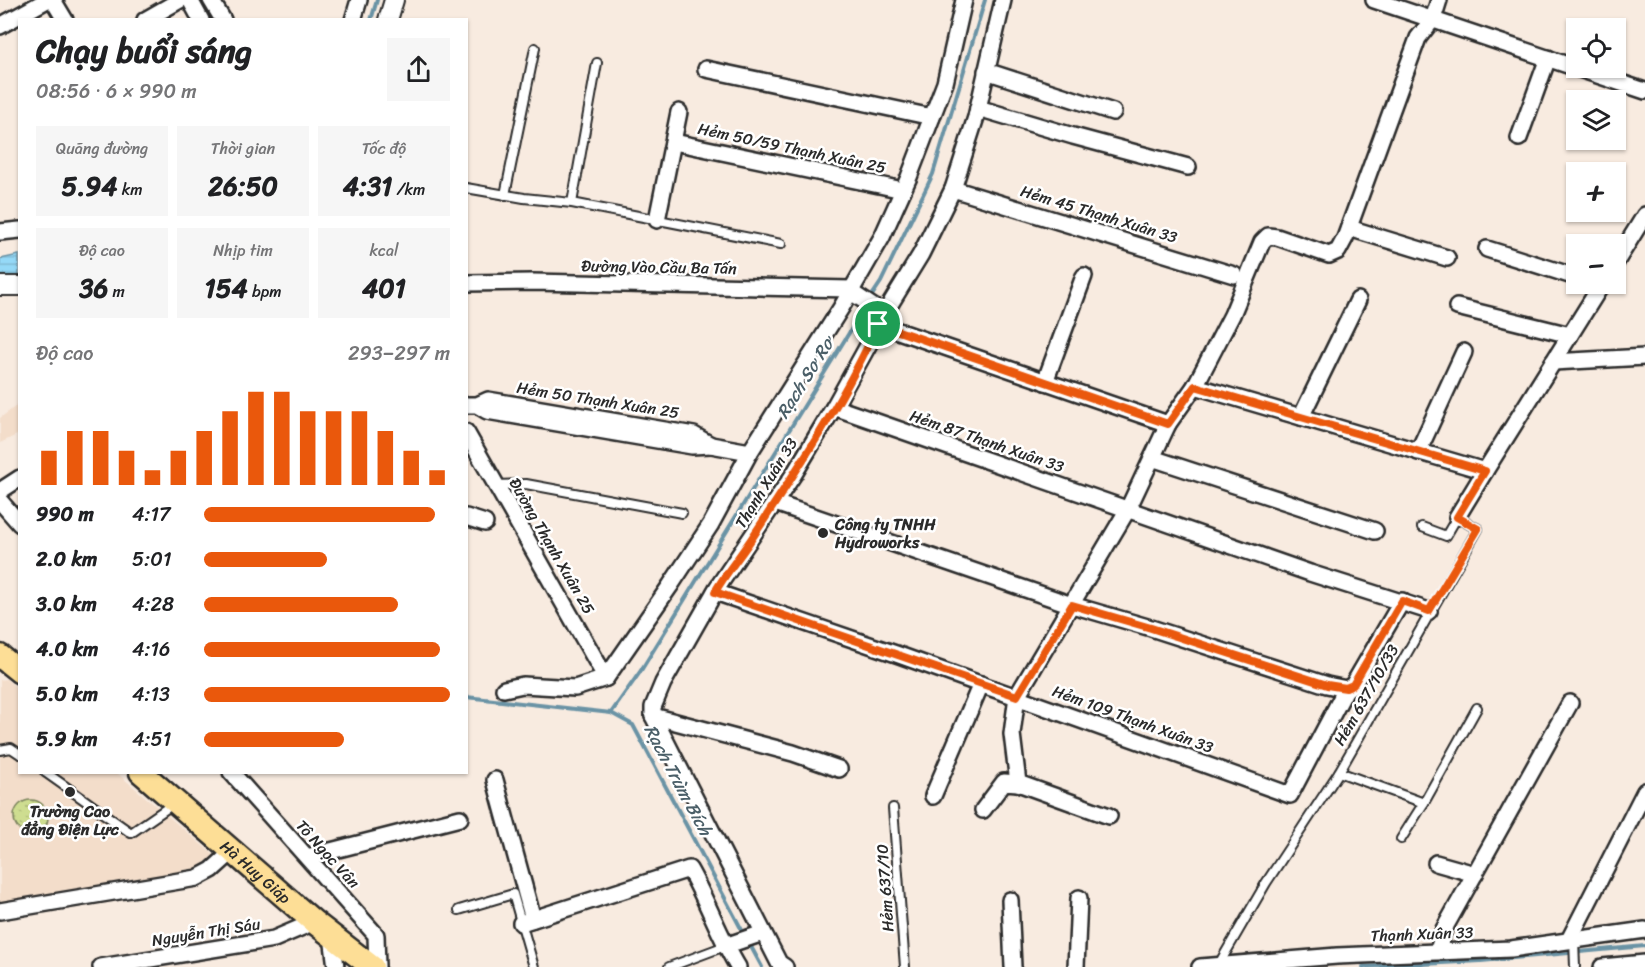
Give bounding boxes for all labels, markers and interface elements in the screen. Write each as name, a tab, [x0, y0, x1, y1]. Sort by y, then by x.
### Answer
map controls	[1566, 18, 1626, 294]
button: locate	[1566, 18, 1626, 78]
text: Chạy buổi sáng	[36, 22, 252, 80]
button: share	[387, 38, 450, 101]
text: 08:56 · 6 × 990 m	[36, 74, 197, 109]
button: layers	[1566, 90, 1626, 150]
street label: Hẻm 50/59 Thạnh Xuân 25	[695, 114, 889, 182]
text: Quãng đường	[56, 134, 148, 163]
text: Thời gian	[211, 134, 275, 163]
text: Tốc độ	[362, 134, 406, 163]
button: +	[1566, 162, 1626, 222]
text: 5.94	[62, 163, 118, 209]
text: 26:50	[208, 163, 278, 209]
text: 4:31	[343, 163, 392, 209]
text: km	[118, 175, 142, 204]
text: /km	[392, 175, 425, 204]
street label: Hẻm 45 Thạnh Xuân 33	[1017, 176, 1181, 252]
button: −	[1566, 234, 1626, 294]
text: Độ cao	[79, 236, 125, 265]
text: Nhịp tim	[213, 236, 273, 265]
text: kcal	[369, 236, 399, 265]
street label: Đường Vào Cầu Ba Tấn	[581, 251, 737, 283]
text: 36	[79, 265, 108, 311]
text: 154	[205, 265, 248, 311]
text: 401	[362, 265, 406, 311]
text: m	[108, 277, 125, 306]
text: bpm	[248, 277, 281, 306]
pin	[852, 298, 903, 349]
icon: arrive	[861, 307, 894, 340]
water label: Rạch Sơ Rơ	[767, 328, 845, 425]
text: Độ cao	[36, 336, 94, 371]
text: 293–297 m	[348, 336, 450, 371]
street label: Hẻm 50 Thạnh Xuân 25	[515, 373, 682, 427]
street label: Hẻm 87 Thạnh Xuân 33	[906, 401, 1068, 481]
street label: Thạnh Xuân 33	[726, 432, 806, 534]
street label: Đường Thạnh Xuân 25	[501, 472, 603, 620]
text: 990 m	[36, 497, 94, 532]
text: 4:17	[132, 497, 171, 532]
place label: Công ty TNHH Hydroworks	[834, 510, 936, 557]
marker: Công ty TNHH Hydroworks	[816, 526, 830, 540]
text: 2.0 km	[36, 542, 97, 577]
text: 5:01	[132, 542, 171, 577]
text: 3.0 km	[36, 587, 97, 622]
text: 4:28	[132, 587, 174, 622]
text: 4.0 km	[36, 632, 98, 667]
text: 4:16	[132, 632, 170, 667]
street label: Hẻm 637/10/33	[1325, 638, 1407, 751]
street label: Hẻm 109 Thạnh Xuân 33	[1048, 676, 1218, 762]
text: 5.0 km	[36, 677, 98, 712]
text: 4:13	[132, 677, 170, 712]
water label: Rạch Trùm Bích	[635, 718, 722, 843]
text: 5.9 km	[36, 722, 98, 757]
text: 4:51	[132, 722, 171, 757]
marker: Trường Cao đẳng Điện Lực	[63, 785, 77, 799]
place label: Trường Cao đẳng Điện Lực	[21, 797, 120, 844]
street label: Tô Ngọc Vân	[289, 812, 368, 896]
street label: Hà Huy Giáp	[214, 832, 299, 911]
street label: Hẻm 637/10	[867, 843, 903, 933]
street label: Nguyễn Thị Sáu	[150, 909, 263, 955]
street label: Thạnh Xuân 33	[1370, 918, 1474, 950]

